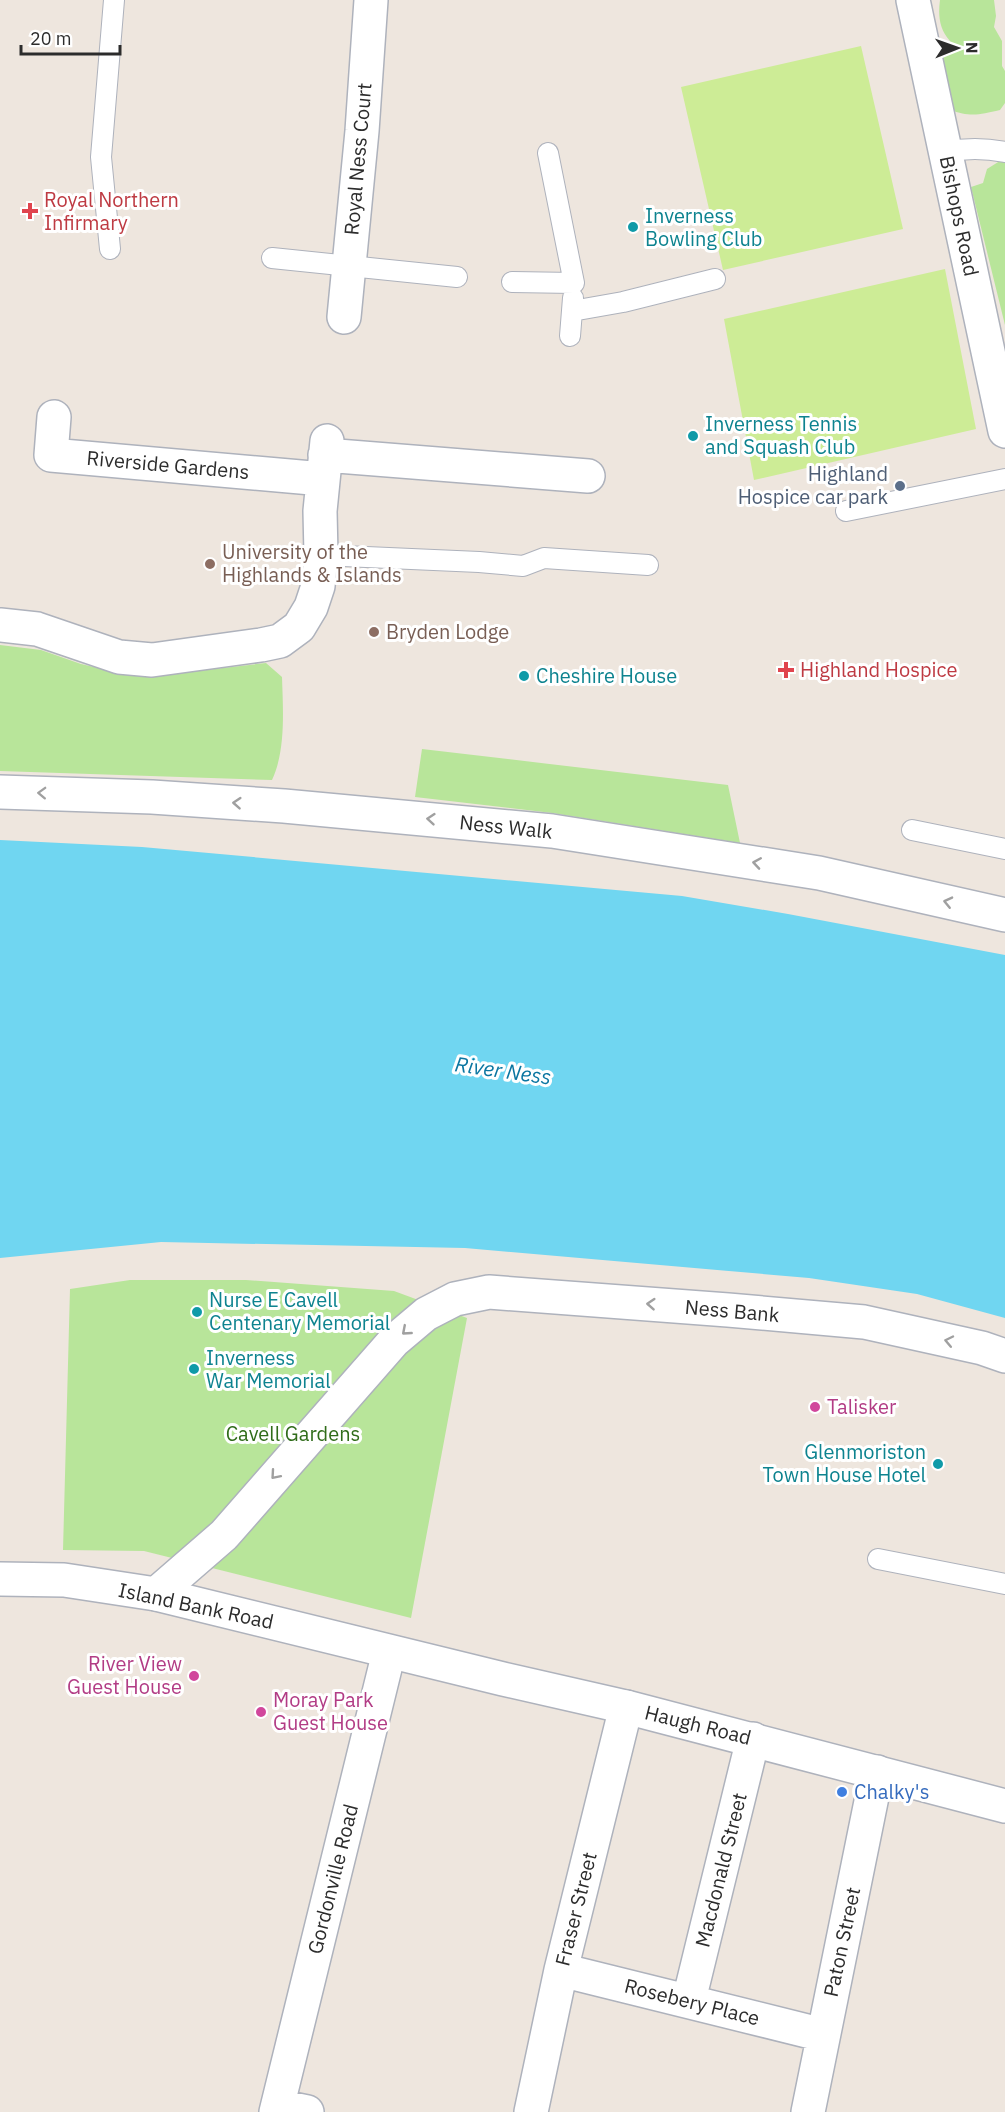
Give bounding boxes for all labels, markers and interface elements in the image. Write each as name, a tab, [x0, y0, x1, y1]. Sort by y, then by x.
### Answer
scale bar	[21, 18, 120, 56]
north arrow	[927, 18, 987, 78]
text: 20 m	[30, 27, 72, 50]
text: N	[962, 42, 982, 54]
street label: Royal Ness Court	[337, 82, 378, 236]
street label: Bishops Road	[934, 153, 985, 279]
place label: Royal Northern Infirmary	[44, 186, 179, 236]
marker: Royal Northern Infirmary	[21, 202, 39, 220]
place label: Inverness Bowling Club	[645, 202, 762, 252]
marker: Inverness Bowling Club	[626, 220, 640, 234]
place label: Inverness Tennis and Squash Club	[705, 410, 857, 460]
marker: Inverness Tennis and Squash Club	[686, 429, 700, 443]
street label: Riverside Gardens	[86, 444, 251, 485]
place label: Highland Hospice car park	[738, 460, 888, 510]
marker: Highland Hospice car park	[893, 479, 907, 493]
place label: University of the Highlands & Islands	[222, 538, 402, 588]
marker: University of the Highlands & Islands	[203, 557, 217, 571]
place label: Bryden Lodge	[386, 618, 509, 645]
marker: Bryden Lodge	[367, 625, 381, 639]
place label: Highland Hospice	[800, 656, 957, 683]
marker: Highland Hospice	[777, 661, 795, 679]
place label: Cheshire House	[536, 662, 677, 689]
marker: Cheshire House	[517, 669, 531, 683]
one-way arrow	[37, 787, 46, 800]
one-way arrow	[232, 796, 241, 809]
street label: Ness Walk	[458, 808, 554, 845]
one-way arrow	[426, 813, 435, 826]
one-way arrow	[752, 858, 762, 870]
one-way arrow	[943, 896, 953, 909]
water label: River Ness	[453, 1049, 553, 1091]
place label: Nurse E Cavell Centenary Memorial	[209, 1286, 390, 1336]
street label: Ness Bank	[684, 1293, 781, 1328]
one-way arrow	[647, 1298, 656, 1311]
marker: Nurse E Cavell Centenary Memorial	[190, 1305, 204, 1319]
one-way arrow	[402, 1324, 413, 1335]
one-way arrow	[944, 1335, 954, 1348]
place label: Inverness War Memorial	[206, 1344, 331, 1394]
marker: Inverness War Memorial	[187, 1362, 201, 1376]
place label: Talisker	[827, 1393, 896, 1420]
marker: Talisker	[808, 1400, 822, 1414]
park label: Cavell Gardens	[226, 1420, 360, 1447]
place label: Glenmoriston Town House Hotel	[762, 1438, 926, 1488]
marker: Glenmoriston Town House Hotel	[931, 1457, 945, 1471]
one-way arrow	[272, 1468, 283, 1479]
street label: Island Bank Road	[116, 1576, 276, 1635]
place label: River View Guest House	[67, 1650, 182, 1700]
marker: River View Guest House	[187, 1669, 201, 1683]
place label: Moray Park Guest House	[273, 1686, 388, 1736]
street label: Haugh Road	[642, 1698, 754, 1751]
marker: Moray Park Guest House	[254, 1705, 268, 1719]
place label: Chalky's	[854, 1778, 929, 1805]
marker: Chalky's	[835, 1785, 849, 1799]
street label: Macdonald Street	[688, 1790, 753, 1950]
street label: Gordonville Road	[301, 1801, 364, 1957]
street label: Fraser Street	[548, 1849, 603, 1969]
street label: Paton Street	[817, 1884, 866, 1999]
street label: Rosebery Place	[622, 1972, 763, 2031]

